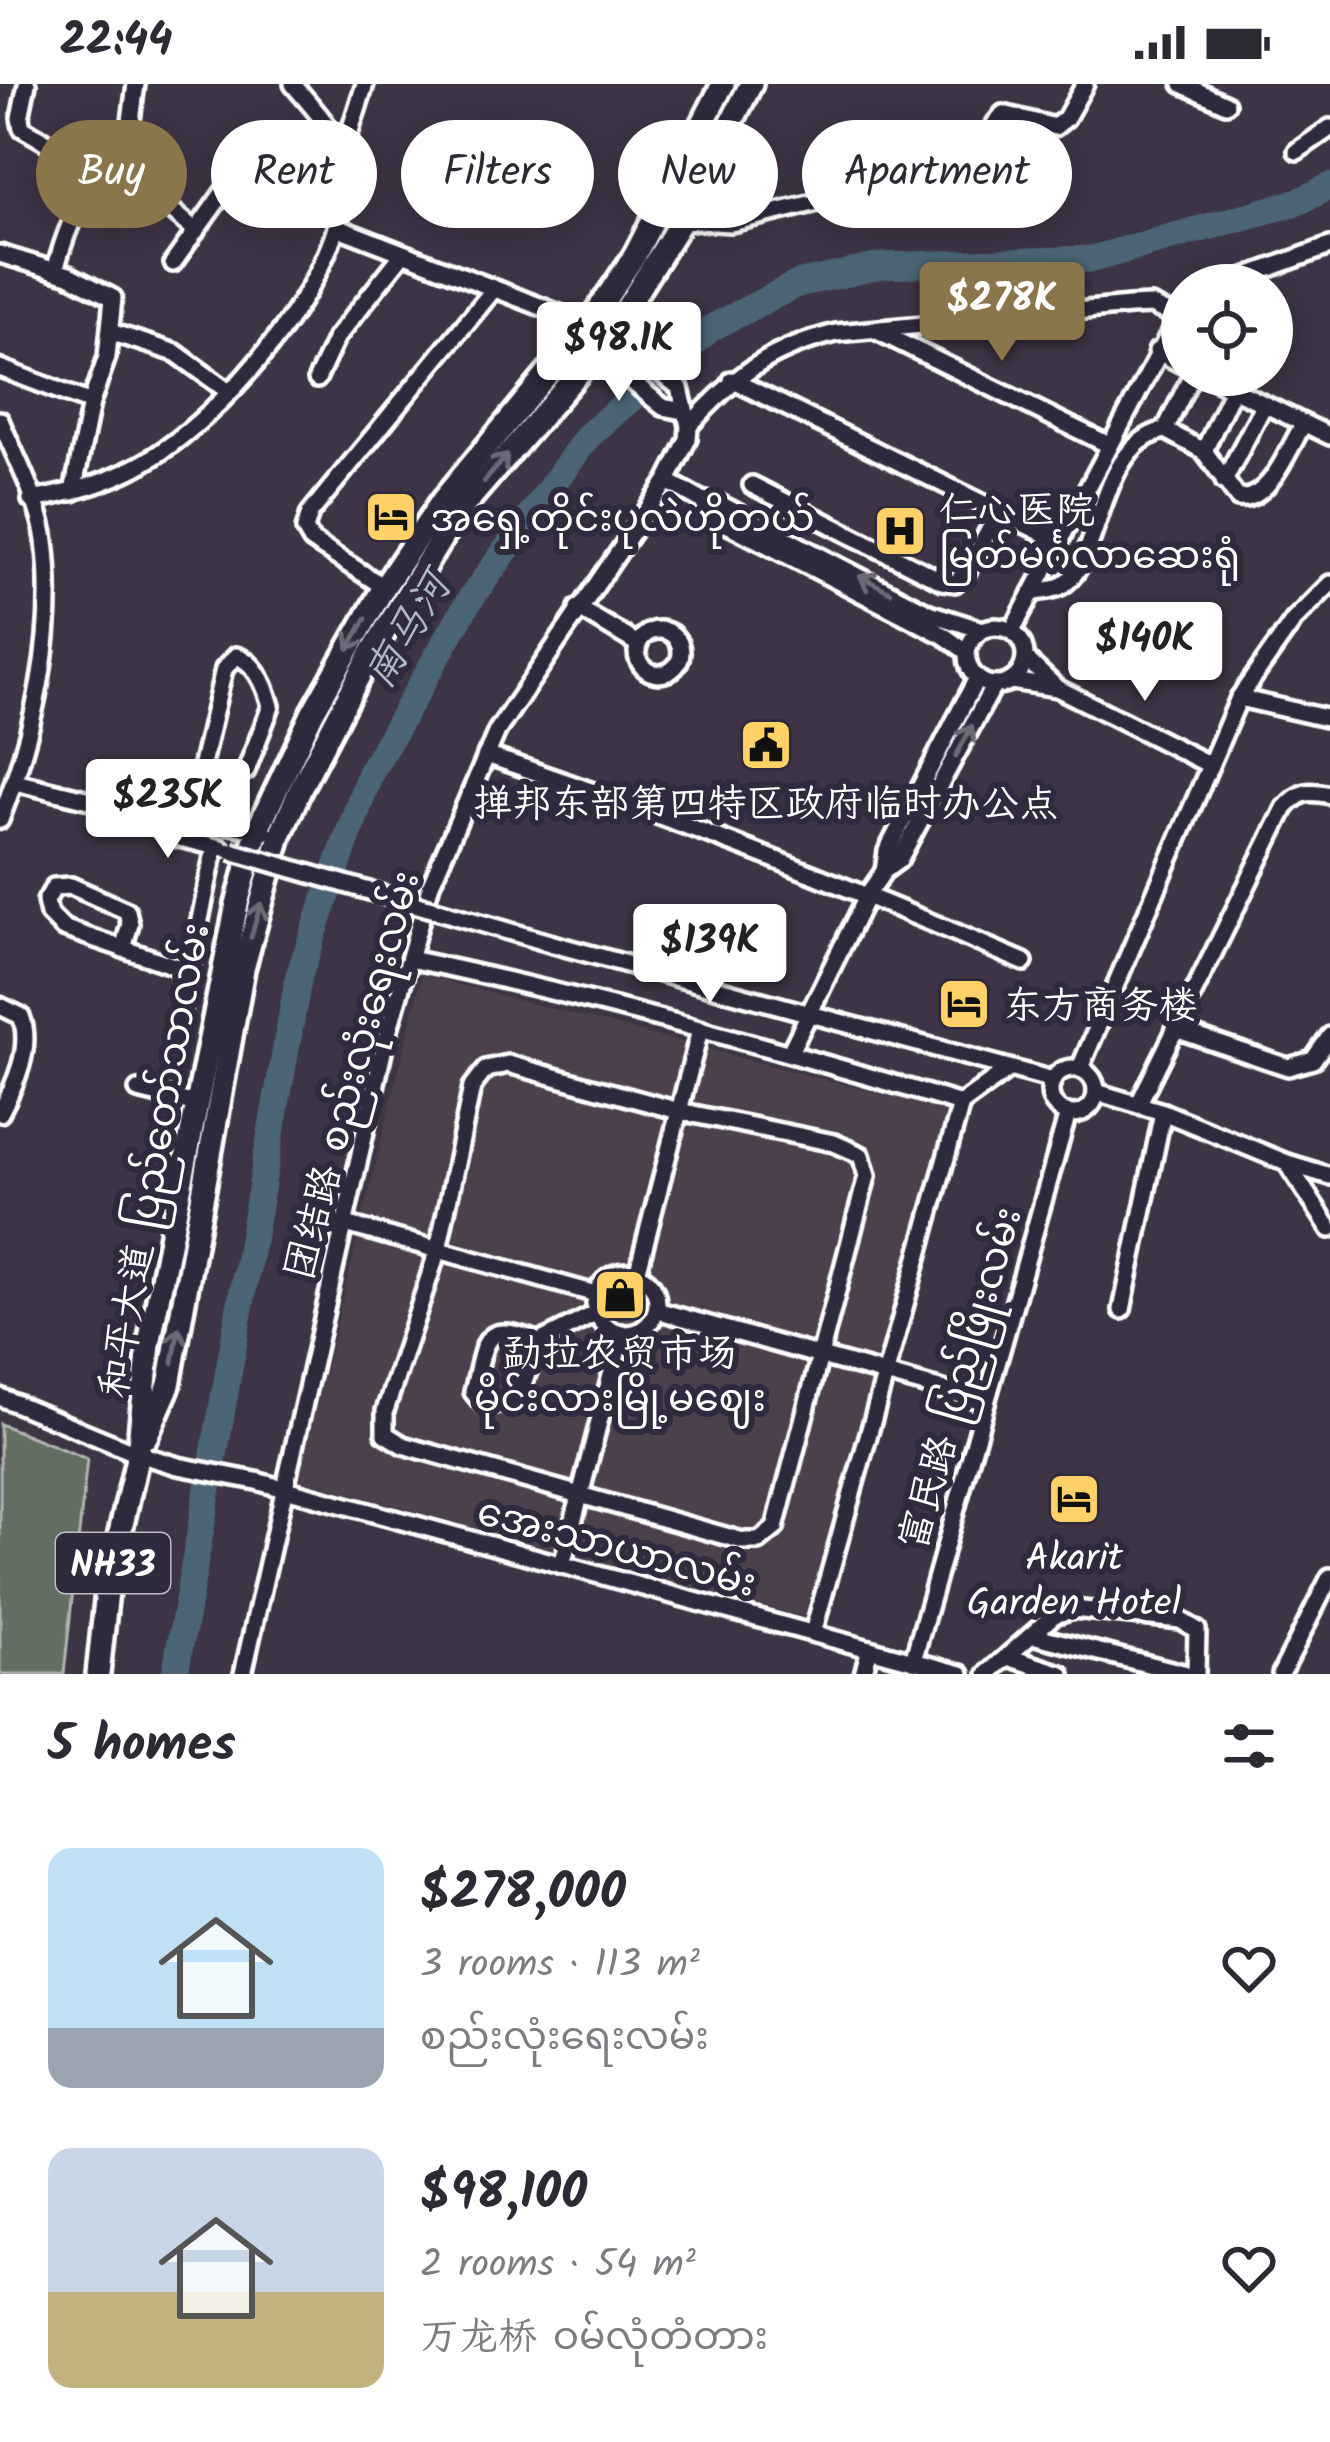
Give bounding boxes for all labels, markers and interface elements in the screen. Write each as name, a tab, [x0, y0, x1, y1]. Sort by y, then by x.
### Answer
text: 22:44	[60, 6, 173, 78]
chip: Buy	[36, 120, 187, 228]
chip: Rent	[211, 120, 377, 228]
chip: Filters	[401, 120, 594, 228]
chip: New	[618, 120, 778, 228]
chip: Apartment	[802, 120, 1072, 228]
pin: $278K	[918, 262, 1086, 364]
map controls	[1161, 264, 1293, 396]
button: locate	[1161, 264, 1293, 396]
text: $278K	[947, 270, 1057, 332]
pin: $98.1K	[521, 302, 717, 404]
text: $98.1K	[564, 310, 674, 372]
one-way arrow	[482, 453, 510, 484]
place label: 仁心医院 မြတ်မင်္ဂလာဆေးရုံ	[939, 482, 1240, 589]
hotel icon: အရှေ့တိုင်းပုလဲဟိုတယ်	[363, 489, 419, 545]
place label: အရှေ့တိုင်းပုလဲဟိုတယ်	[430, 490, 815, 552]
hospital icon: 仁心医院 မြတ်မင်္ဂလာဆေးရုံ	[872, 503, 928, 559]
water label: 南马河	[348, 554, 473, 702]
one-way arrow	[857, 572, 893, 595]
pin: $140K	[1061, 602, 1229, 704]
text: $140K	[1095, 610, 1195, 672]
one-way arrow	[345, 615, 368, 650]
public building icon: 掸邦东部第四特区政府临时办公点	[738, 717, 794, 773]
one-way arrow	[953, 724, 976, 759]
pin: $235K	[84, 759, 252, 861]
text: $235K	[113, 767, 223, 829]
place label: 掸邦东部第四特区政府临时办公点	[473, 775, 1059, 837]
street label: 团结路 စည်းလုံးရေးလမ်း	[270, 865, 439, 1288]
one-way arrow	[247, 902, 269, 940]
pin: $139K	[626, 904, 794, 1006]
text: $139K	[660, 912, 760, 974]
street label: 和平大道 ပြည်တော်သာလမ်း	[85, 918, 229, 1403]
hotel icon: 东方商务楼	[936, 976, 992, 1032]
place label: 东方商务楼	[1003, 977, 1198, 1039]
street label: 富民路 ပြည်ဖြိုးလမ်း	[884, 1200, 1041, 1558]
shop icon: 勐拉农贸市场 မိုင်းလားမြို့မဈေး	[592, 1267, 648, 1323]
place label: 勐拉农贸市场 မိုင်းလားမြို့မဈေး	[474, 1325, 766, 1432]
one-way arrow	[166, 1326, 189, 1365]
hotel icon: Akarit Garden Hotel	[1046, 1471, 1102, 1527]
street label: အေးသာယာလမ်း	[470, 1483, 762, 1617]
place label: Akarit Garden Hotel	[967, 1529, 1181, 1636]
road number: NH33	[56, 1533, 170, 1593]
text: 5 homes	[48, 1706, 236, 1787]
icon: filters	[1216, 1713, 1282, 1779]
text: $278,000	[420, 1854, 626, 1935]
icon: home	[144, 1896, 288, 2040]
text: 3 rooms · 113 m²	[420, 1935, 700, 1997]
icon: heart	[1216, 1935, 1282, 2001]
text: စည်းလုံးရေးလမ်း	[420, 2008, 709, 2070]
text: $98,100	[420, 2154, 587, 2235]
icon: home	[144, 2196, 288, 2340]
text: 2 rooms · 54 m²	[420, 2235, 696, 2297]
icon: heart	[1216, 2235, 1282, 2301]
text: 万龙桥 ဝမ်လုံတံတား	[420, 2308, 768, 2370]

